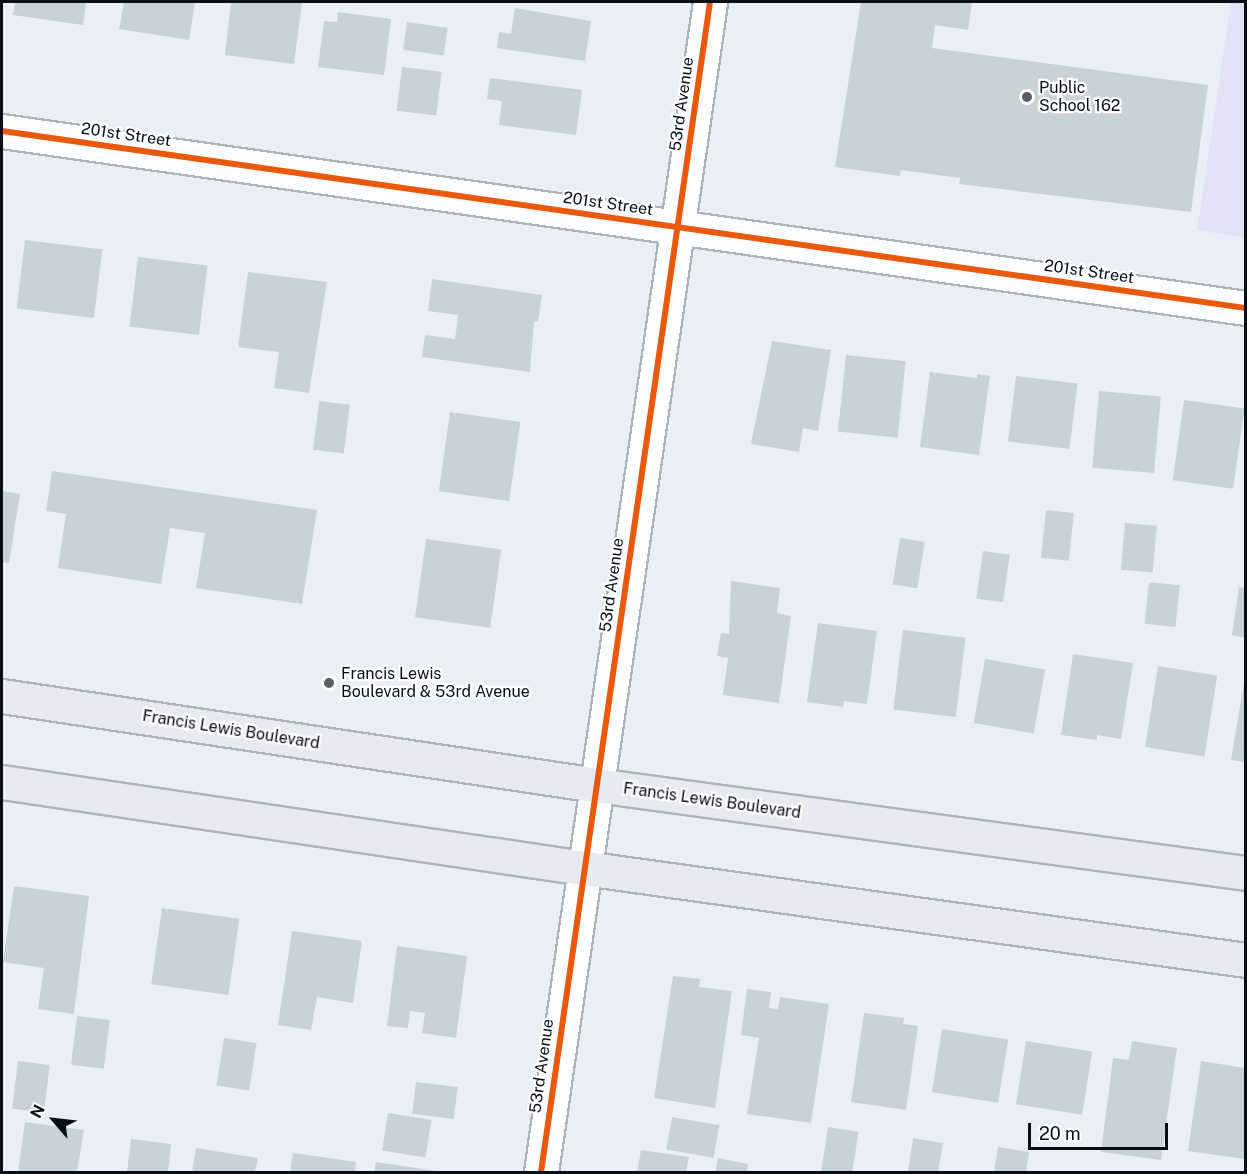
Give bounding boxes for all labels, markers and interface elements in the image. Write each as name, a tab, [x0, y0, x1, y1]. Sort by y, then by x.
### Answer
street label: 53rd Avenue	[666, 56, 698, 152]
place label: Public School 162	[1039, 78, 1120, 116]
marker: Public School 162	[1020, 90, 1034, 104]
street label: 201st Street	[80, 119, 172, 151]
street label: 201st Street	[562, 188, 654, 220]
street label: 201st Street	[1043, 256, 1135, 288]
street label: 53rd Avenue	[596, 537, 628, 633]
place label: Francis Lewis Boulevard & 53rd Avenue	[341, 664, 530, 702]
marker: Francis Lewis Boulevard & 53rd Avenue	[322, 676, 336, 690]
street label: Francis Lewis Boulevard	[141, 706, 321, 754]
street label: Francis Lewis Boulevard	[622, 779, 802, 823]
street label: 53rd Avenue	[526, 1018, 558, 1114]
north arrow	[24, 1090, 84, 1150]
text: N	[26, 1101, 49, 1121]
scale bar	[1031, 1111, 1170, 1149]
text: 20 m	[1039, 1123, 1081, 1144]

